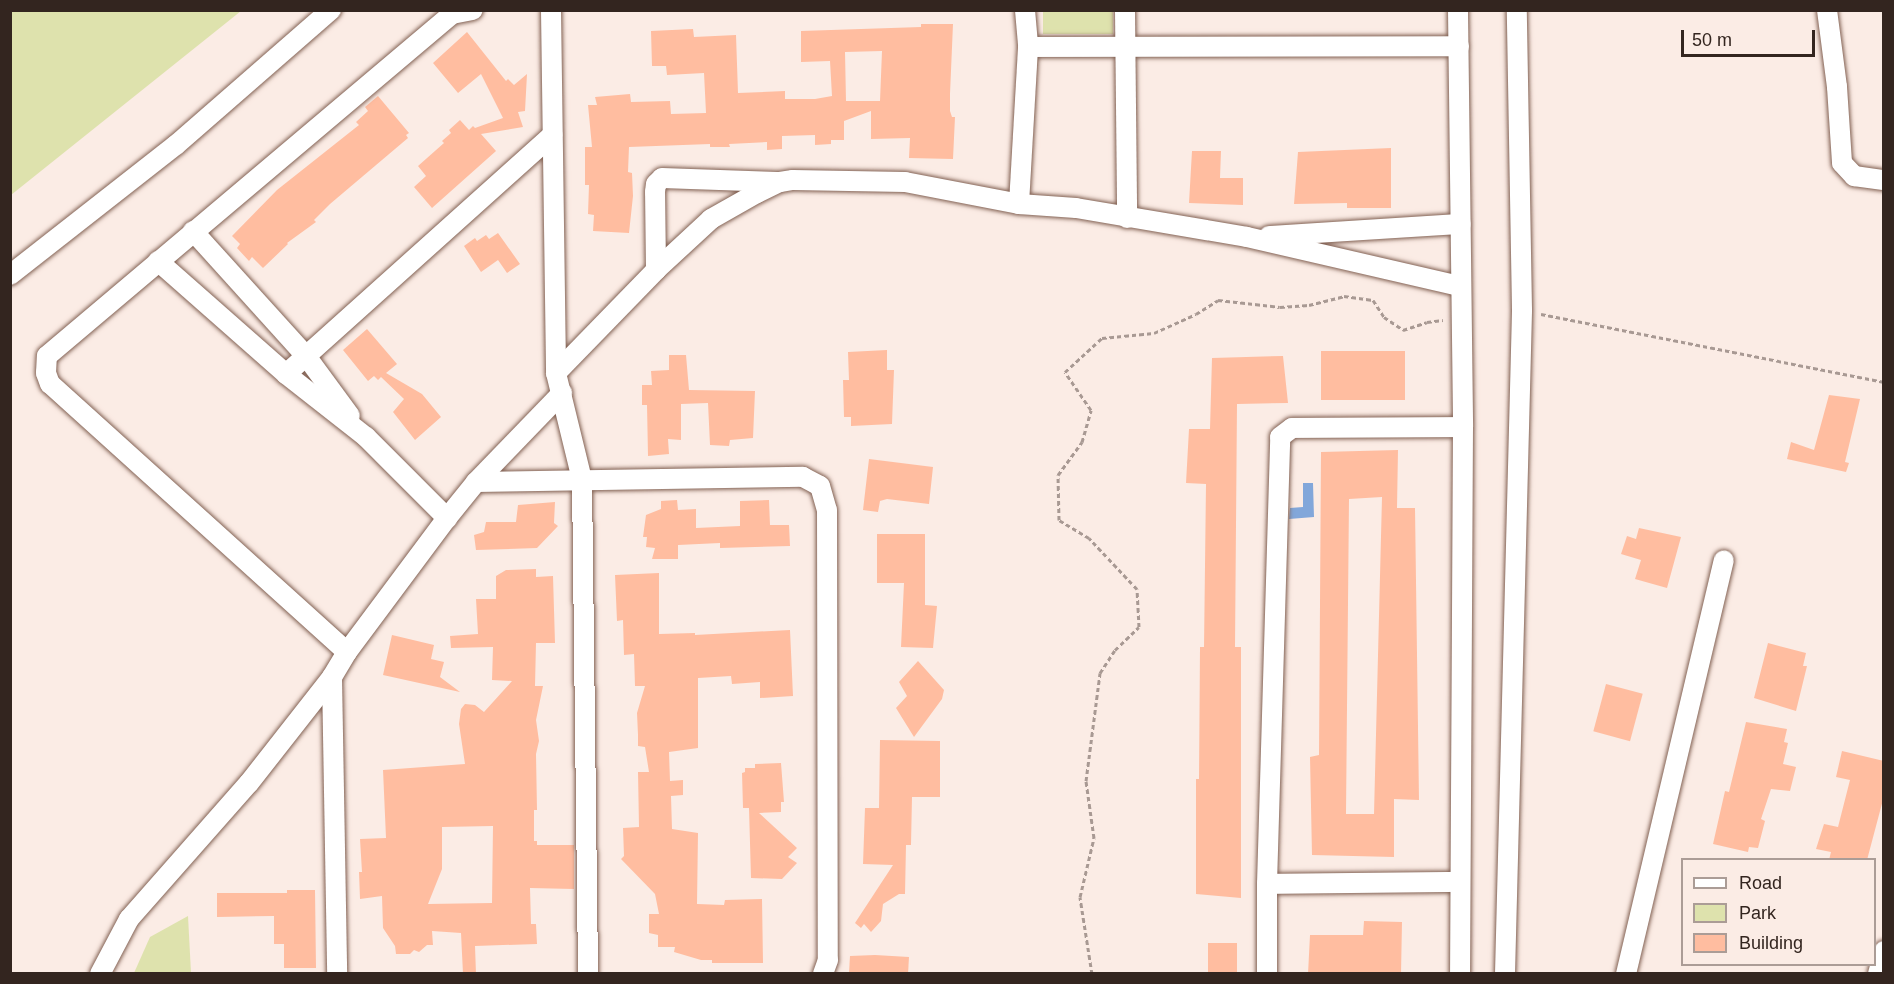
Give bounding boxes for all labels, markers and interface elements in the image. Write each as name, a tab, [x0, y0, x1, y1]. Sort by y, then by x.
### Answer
scale bar	[1684, 18, 1818, 56]
text: 50 m	[1692, 30, 1732, 50]
legend	[1681, 858, 1876, 966]
text: Road	[1739, 873, 1782, 893]
text: Park	[1739, 903, 1776, 923]
text: Building	[1739, 933, 1803, 953]

